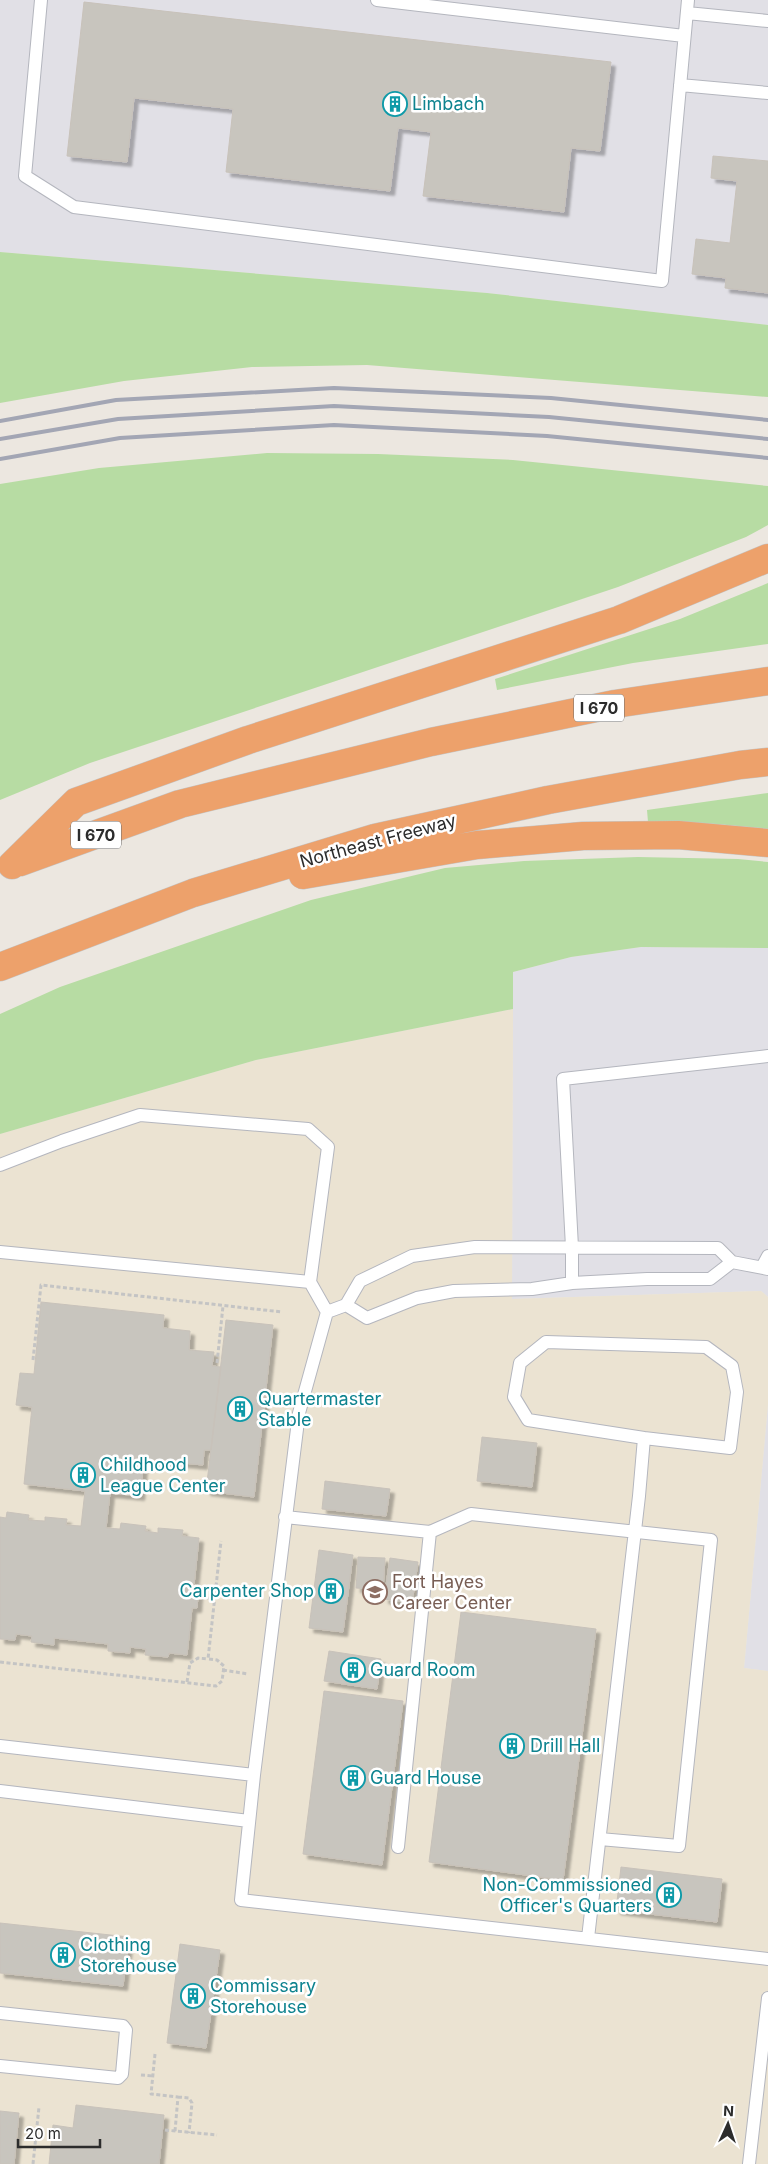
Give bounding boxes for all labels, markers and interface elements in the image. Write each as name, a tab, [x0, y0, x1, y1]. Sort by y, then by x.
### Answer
building icon: Limbach	[382, 91, 408, 117]
place label: Limbach	[412, 93, 485, 114]
road number: I 670	[574, 694, 624, 721]
street label: Northeast Freeway	[297, 810, 458, 872]
road number: I 670	[71, 822, 121, 848]
place label: Quartermaster Stable	[258, 1388, 381, 1430]
building icon: Quartermaster Stable	[227, 1396, 253, 1422]
place label: Childhood League Center	[100, 1454, 226, 1496]
building icon: Childhood League Center	[70, 1462, 96, 1488]
place label: Fort Hayes Career Center	[392, 1571, 512, 1613]
building icon: Carpenter Shop	[318, 1578, 344, 1604]
school or university icon: Fort Hayes Career Center	[362, 1579, 388, 1605]
place label: Carpenter Shop	[179, 1580, 314, 1601]
building icon: Guard Room	[340, 1657, 366, 1683]
place label: Guard Room	[370, 1659, 475, 1680]
building icon: Drill Hall	[499, 1733, 525, 1759]
place label: Drill Hall	[530, 1735, 600, 1756]
building icon: Guard House	[340, 1765, 366, 1791]
place label: Guard House	[370, 1767, 482, 1788]
place label: Non-Commissioned Officer's Quarters	[483, 1874, 652, 1916]
building icon: Non-Commissioned Officer's Quarters	[656, 1882, 682, 1908]
place label: Clothing Storehouse	[80, 1934, 177, 1976]
building icon: Clothing Storehouse	[50, 1942, 76, 1968]
place label: Commissary Storehouse	[210, 1975, 316, 2017]
building icon: Commissary Storehouse	[180, 1983, 206, 2009]
north arrow	[703, 2099, 753, 2149]
text: N	[723, 2102, 734, 2119]
scale bar	[18, 2116, 100, 2148]
text: 20 m	[25, 2124, 61, 2143]

